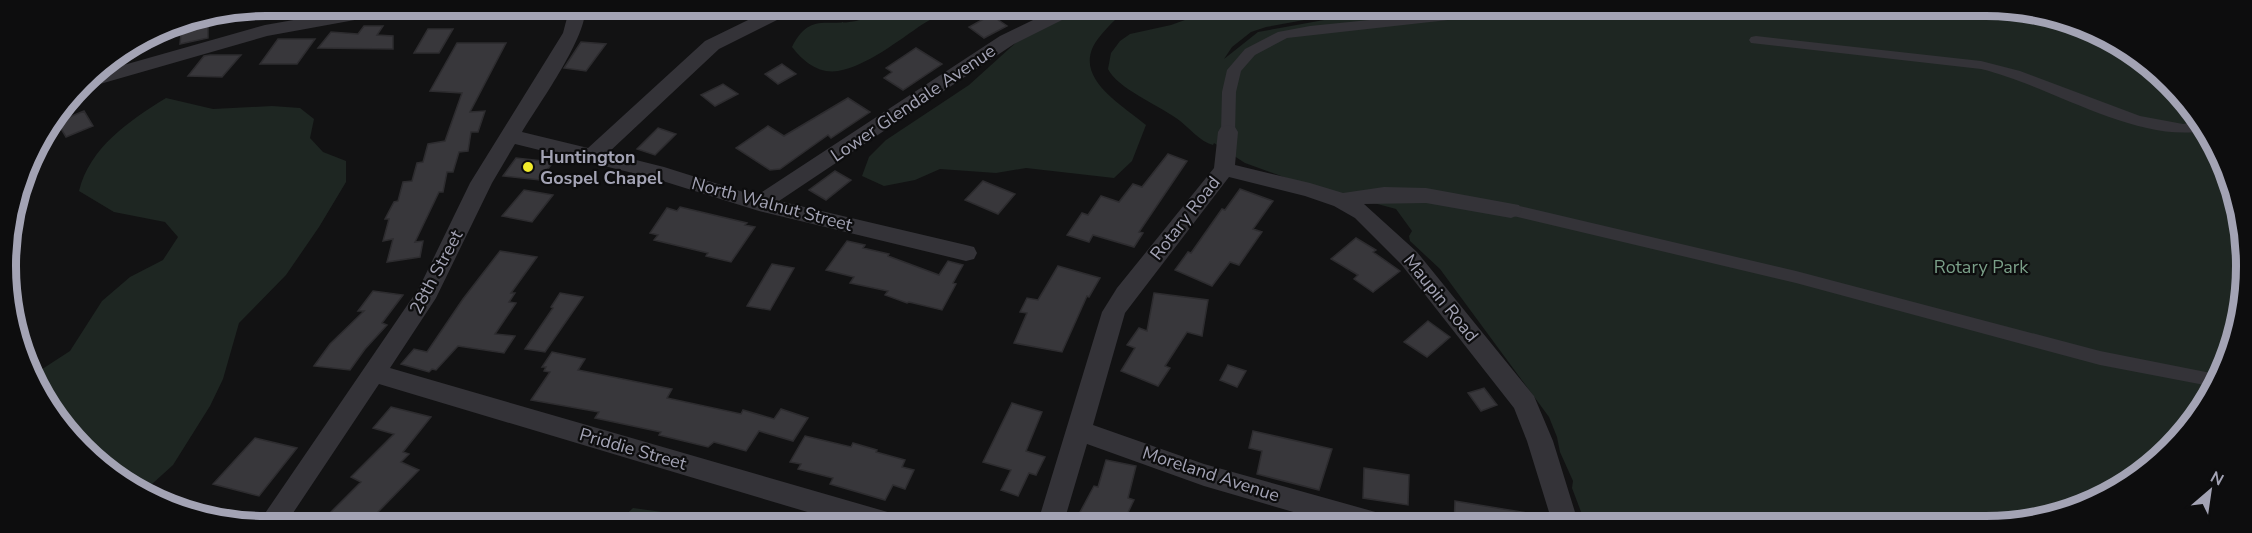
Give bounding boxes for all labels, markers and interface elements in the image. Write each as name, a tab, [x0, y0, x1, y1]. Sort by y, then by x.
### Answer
street label: Lower Glendale Avenue	[826, 39, 1000, 167]
place label: Huntington Gospel Chapel	[540, 145, 663, 190]
marker: Huntington Gospel Chapel	[521, 160, 535, 174]
street label: North Walnut Street	[689, 171, 856, 237]
street label: Rotary Road	[1145, 171, 1225, 265]
street label: 28th Street	[404, 225, 468, 318]
street label: Maupin Road	[1398, 249, 1484, 347]
park label: Rotary Park	[1934, 255, 2029, 279]
street label: Priddie Street	[577, 422, 690, 476]
street label: Moreland Avenue	[1139, 441, 1283, 507]
north arrow	[2180, 461, 2240, 521]
text: N	[2206, 466, 2227, 491]

